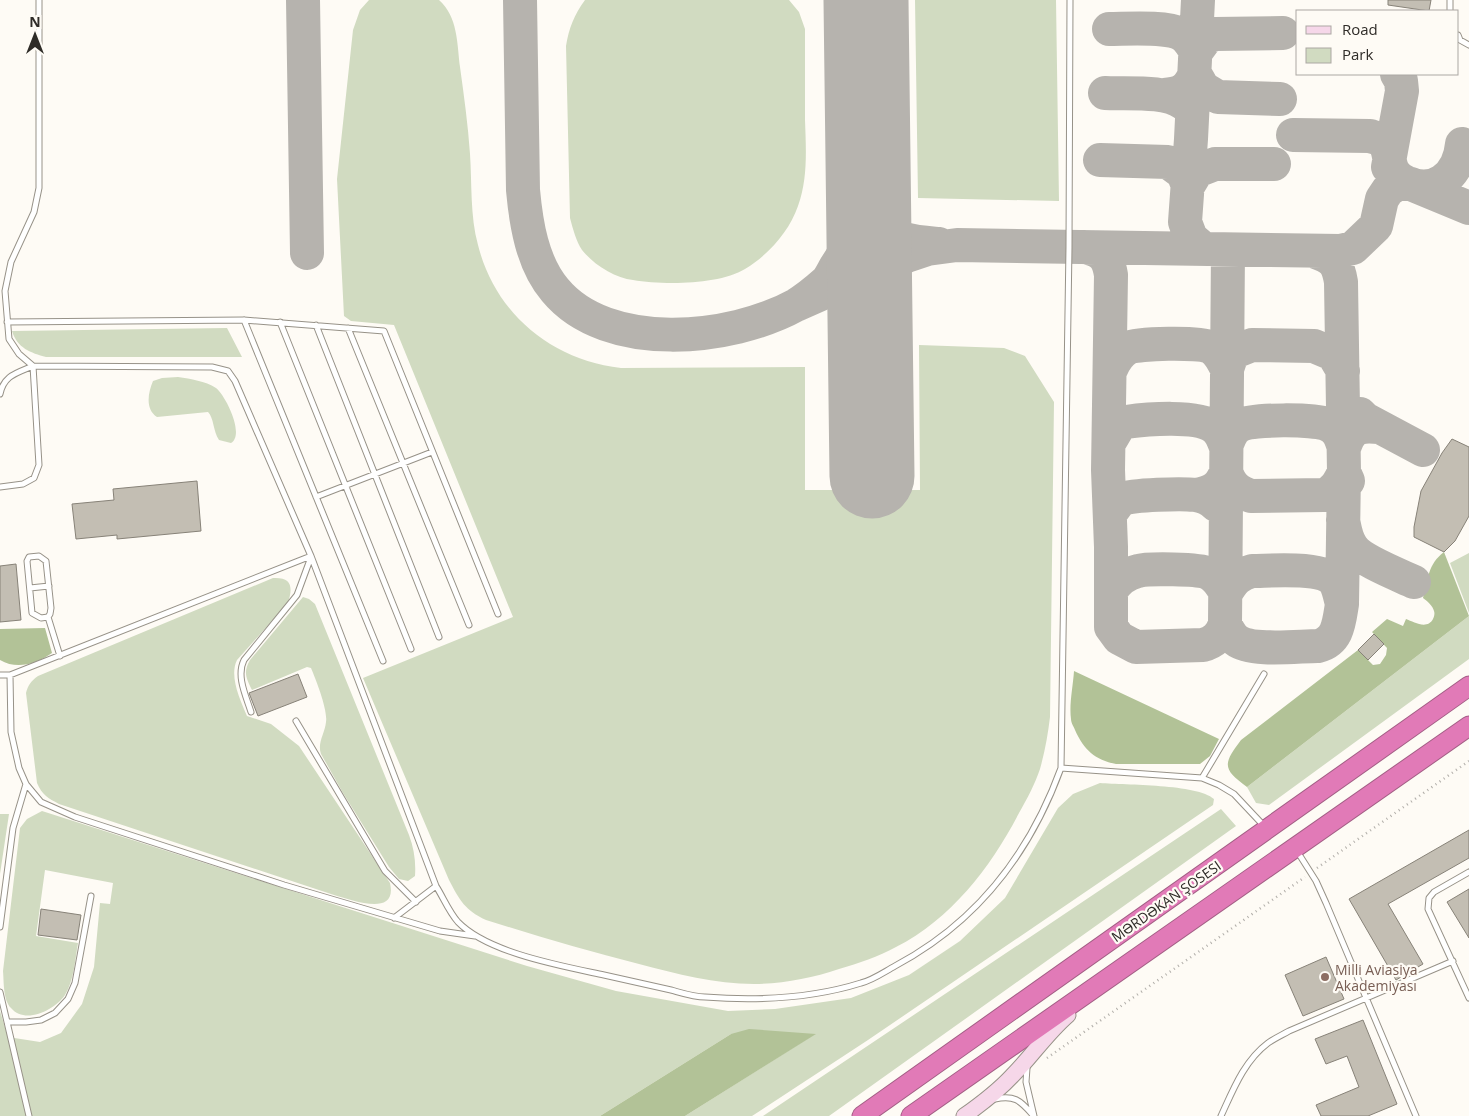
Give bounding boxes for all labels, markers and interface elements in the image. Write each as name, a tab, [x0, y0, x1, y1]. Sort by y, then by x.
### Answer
north arrow	[10, 10, 60, 60]
legend	[1296, 10, 1459, 75]
text: N	[29, 12, 41, 31]
text: Road	[1342, 19, 1378, 39]
text: Park	[1342, 44, 1373, 64]
street label: MƏRDƏKAN ŞOSESI	[1107, 856, 1225, 946]
place label: Milli Aviasiya Akademiyası	[1335, 960, 1418, 995]
marker: Milli Aviasiya Akademiyası	[1319, 971, 1331, 983]

